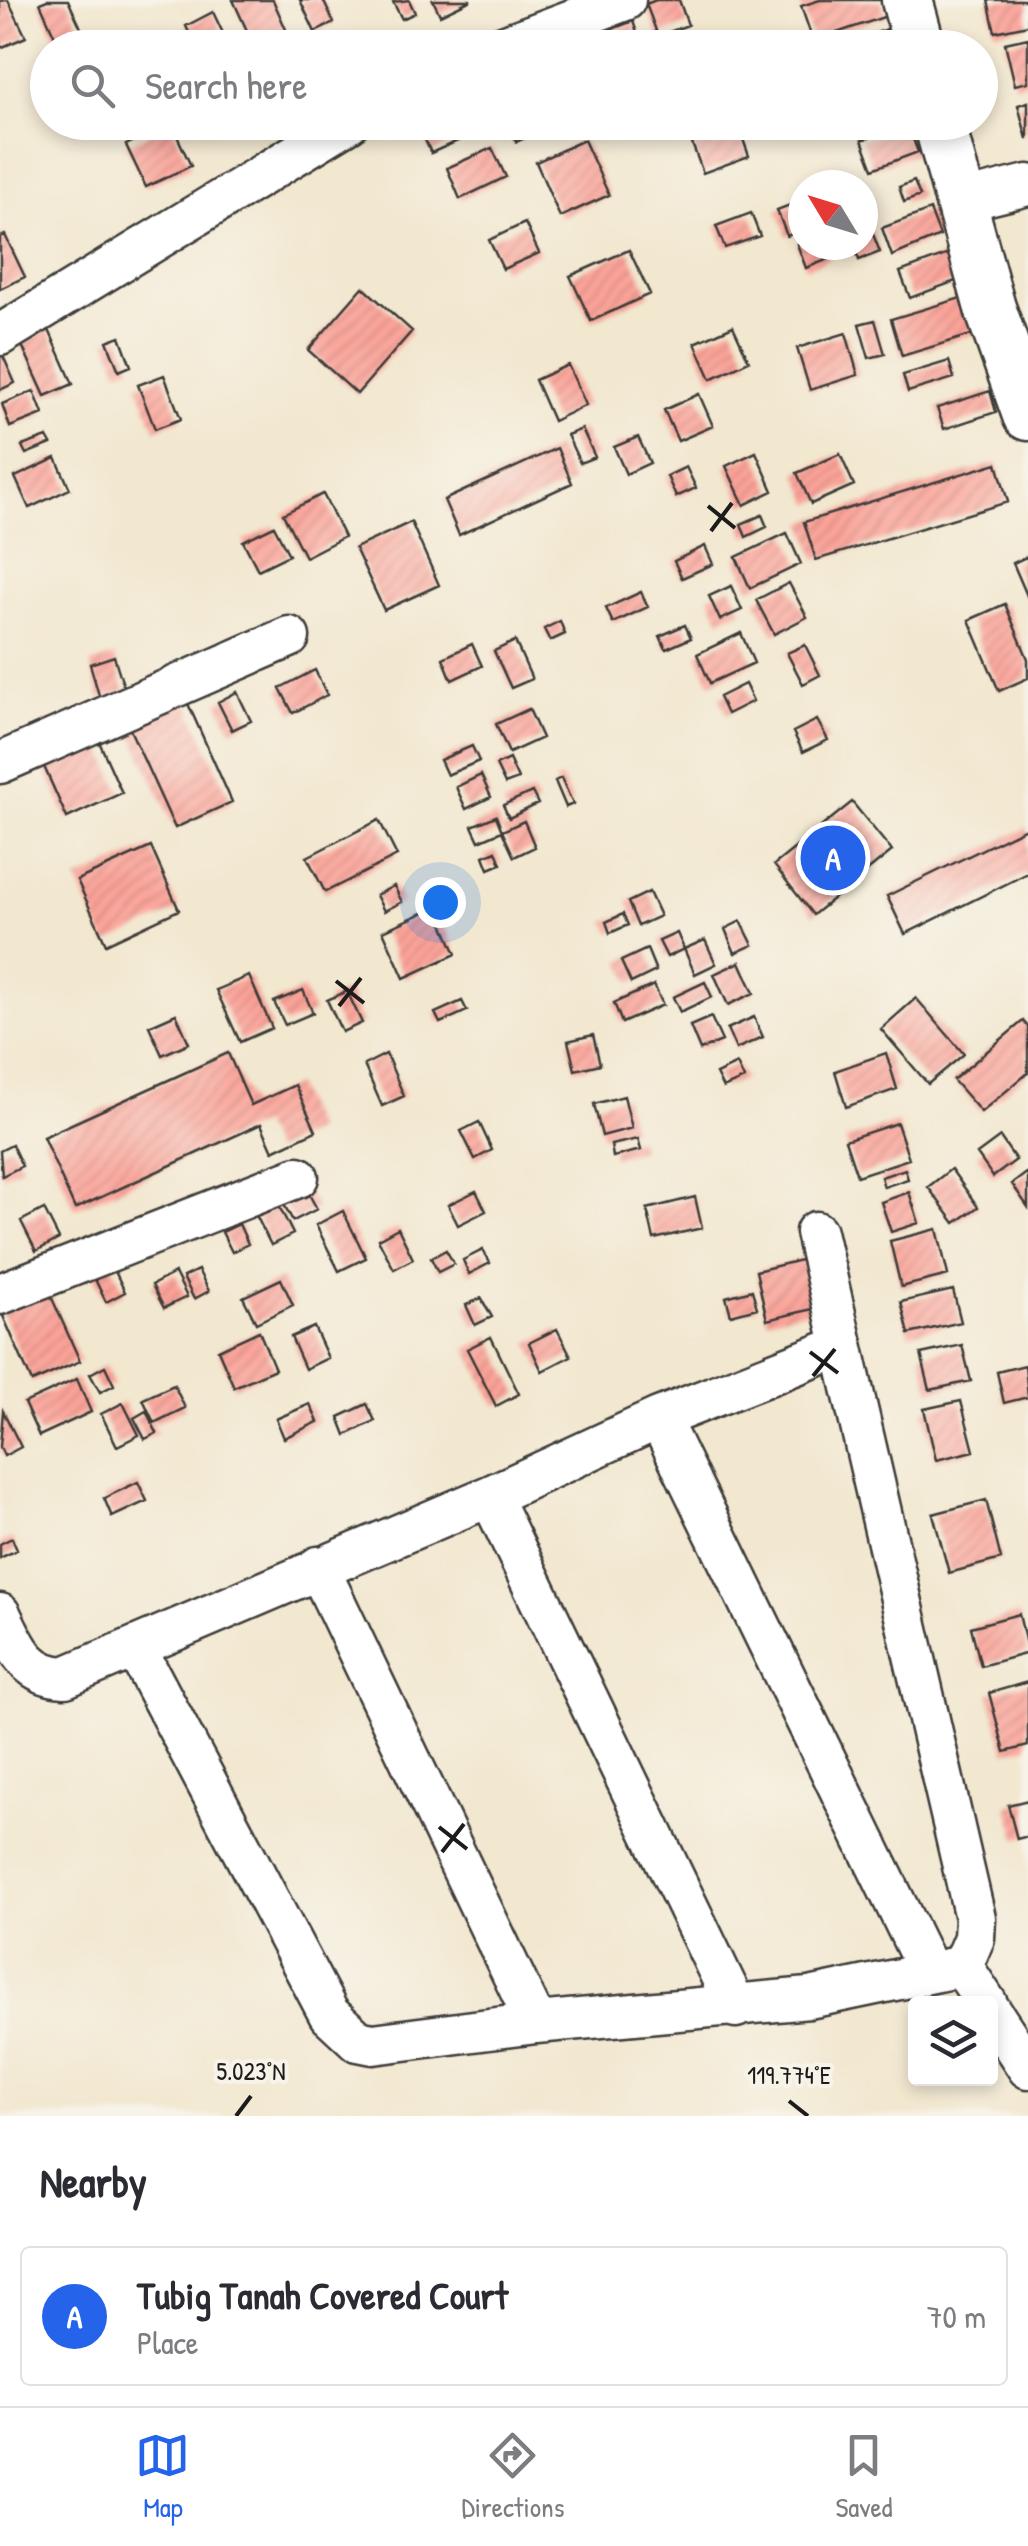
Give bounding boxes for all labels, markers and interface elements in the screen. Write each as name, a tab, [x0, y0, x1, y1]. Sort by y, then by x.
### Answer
search box	[30, 30, 998, 140]
icon: search	[65, 58, 120, 113]
text: Search here	[145, 59, 307, 111]
north arrow	[788, 170, 878, 260]
pin: A	[800, 820, 866, 896]
your location	[415, 877, 466, 928]
map controls	[908, 1996, 998, 2086]
button: layers	[908, 1996, 998, 2086]
text: 5.023°N	[216, 2054, 286, 2088]
text: 119.774°E	[747, 2058, 831, 2092]
text: Nearby	[40, 2153, 147, 2210]
text: Tubig Tanah Covered Court	[137, 2269, 508, 2321]
text: A	[67, 2295, 82, 2338]
text: 70 m	[927, 2295, 986, 2338]
text: Place	[137, 2321, 199, 2364]
tab: Map	[135, 2428, 190, 2526]
tab: Directions	[461, 2428, 564, 2526]
tab: Saved	[835, 2428, 893, 2526]

